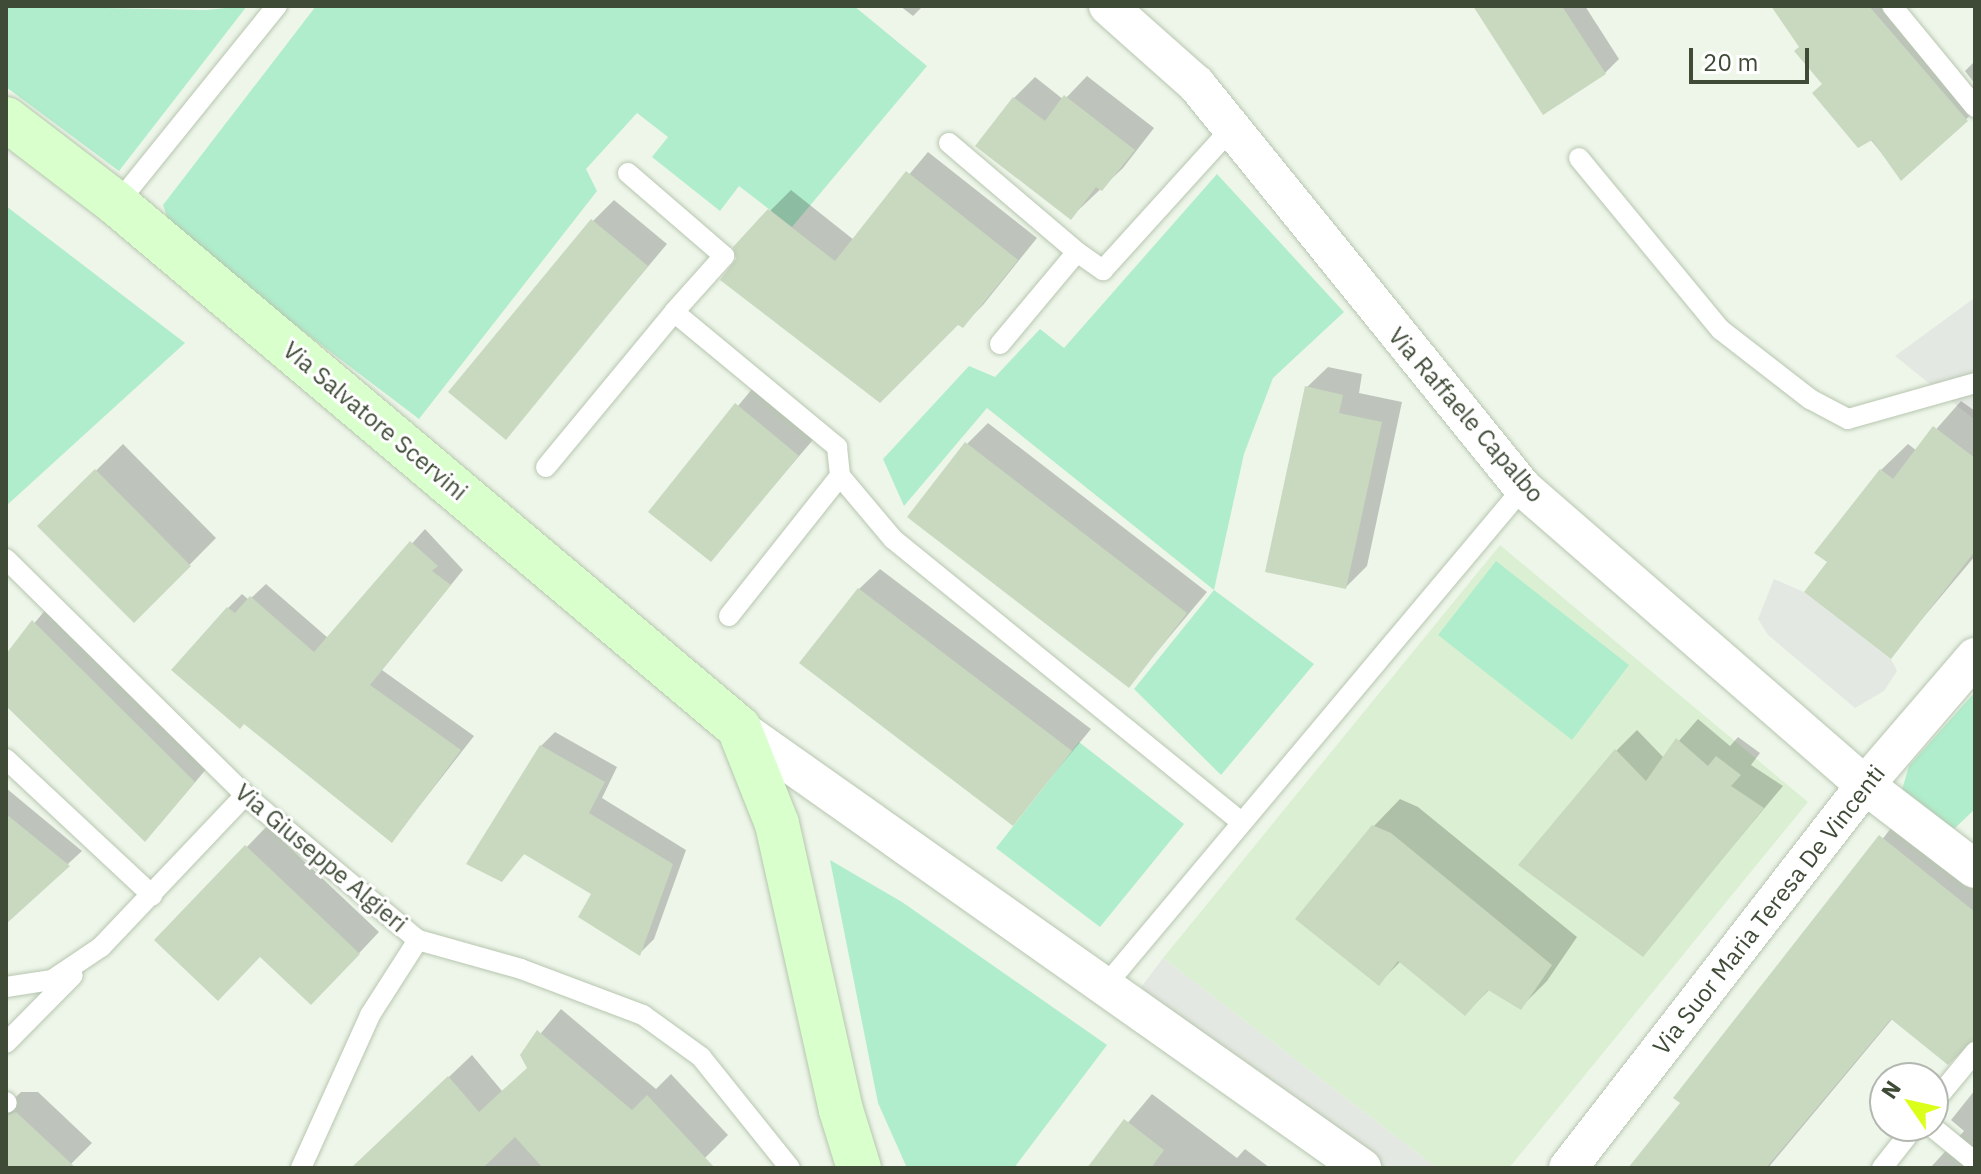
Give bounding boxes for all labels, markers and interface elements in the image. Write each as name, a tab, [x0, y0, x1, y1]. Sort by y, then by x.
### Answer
scale bar	[1693, 32, 1813, 82]
text: 20 m	[1703, 46, 1758, 78]
street label: Via Raffaele Capalbo	[1382, 322, 1550, 508]
street label: Via Salvatore Scervini	[277, 336, 473, 506]
street label: Via Suor Maria Teresa De Vincenti	[1647, 759, 1891, 1061]
street label: Via Giuseppe Algieri	[229, 778, 413, 938]
north arrow	[1869, 1062, 1949, 1142]
text: N	[1874, 1075, 1907, 1104]

